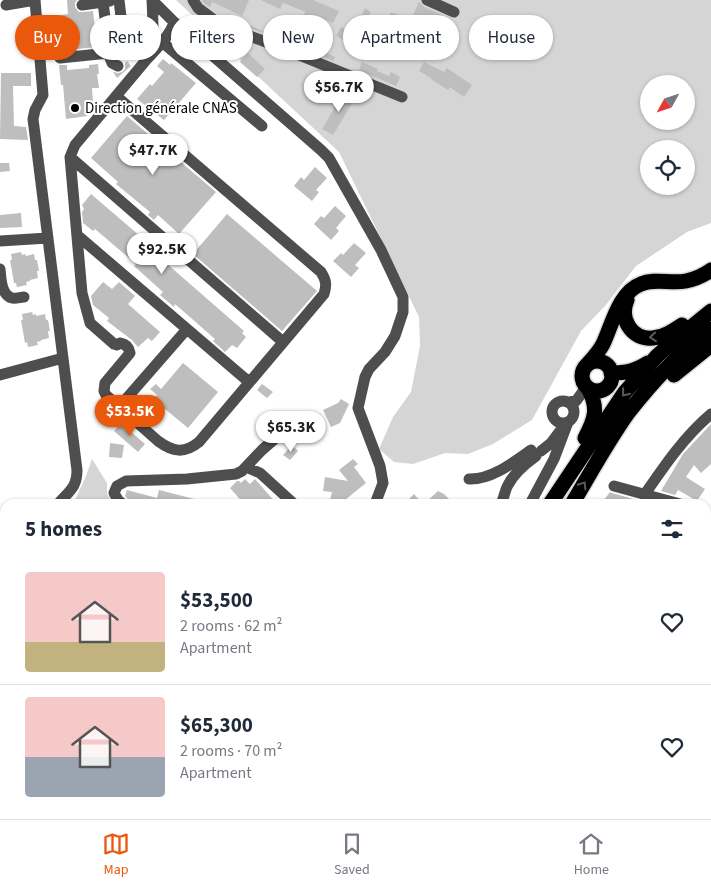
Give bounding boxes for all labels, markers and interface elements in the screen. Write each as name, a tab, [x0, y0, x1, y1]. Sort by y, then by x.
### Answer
chip: Buy	[15, 15, 80, 60]
chip: Rent	[90, 15, 161, 60]
chip: Filters	[171, 15, 253, 60]
chip: New	[263, 15, 333, 60]
chip: Apartment	[343, 15, 459, 60]
chip: House	[469, 15, 553, 60]
pin: $56.7K	[298, 70, 380, 113]
north arrow	[640, 75, 695, 130]
map controls	[640, 75, 695, 195]
text: $56.7K	[315, 76, 363, 98]
place label: Direction générale CNAS	[85, 98, 237, 119]
marker: Direction générale CNAS	[69, 102, 81, 114]
pin: $47.7K	[112, 134, 194, 176]
text: $47.7K	[129, 139, 177, 161]
button: locate	[640, 140, 695, 195]
pin: $92.5K	[121, 232, 203, 275]
text: $92.5K	[138, 238, 186, 260]
one-way arrow	[648, 331, 656, 342]
one-way arrow	[623, 387, 631, 396]
pin: $53.5K	[89, 394, 171, 437]
text: $53.5K	[106, 400, 154, 422]
pin: $65.3K	[250, 410, 332, 453]
text: $65.3K	[267, 416, 315, 438]
one-way arrow	[577, 482, 587, 491]
text: 5 homes	[25, 514, 102, 544]
icon: filters	[658, 515, 686, 543]
text: $53,500	[180, 585, 253, 615]
icon: home	[65, 592, 125, 652]
icon: heart	[658, 608, 686, 636]
text: 2 rooms · 62 m²	[180, 615, 282, 637]
text: Apartment	[180, 637, 252, 659]
text: $65,300	[180, 710, 253, 740]
icon: home	[65, 717, 125, 777]
icon: heart	[658, 733, 686, 761]
text: 2 rooms · 70 m²	[180, 740, 282, 762]
text: Apartment	[180, 762, 252, 784]
tab: Map	[102, 830, 130, 880]
tab: Saved	[334, 830, 370, 880]
tab: Home	[574, 830, 609, 880]

